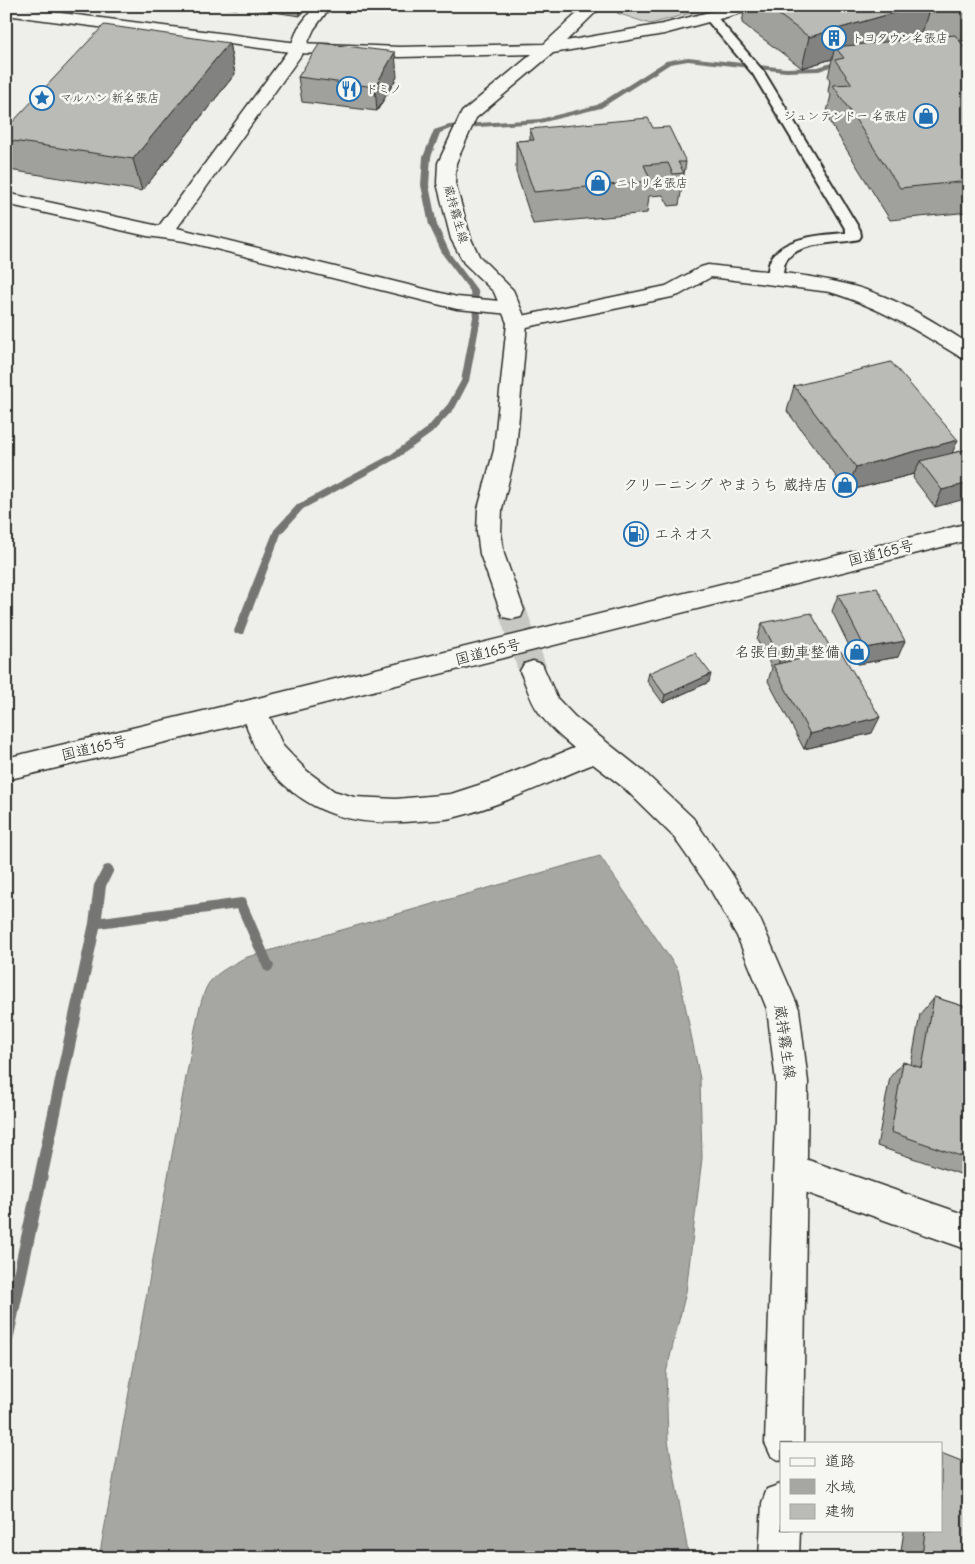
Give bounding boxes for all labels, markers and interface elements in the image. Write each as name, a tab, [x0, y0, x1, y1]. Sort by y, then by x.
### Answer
building icon: トヨタウン名張店	[821, 25, 847, 51]
place label: トヨタウン名張店	[852, 31, 948, 45]
restaurant icon: ドミノ	[336, 76, 362, 102]
place label: ドミノ	[366, 82, 402, 96]
place icon: マルハン 新名張店	[29, 85, 55, 111]
place label: マルハン 新名張店	[60, 91, 160, 105]
shop icon: ジュンテンドー 名張店	[913, 103, 939, 129]
place label: ジュンテンドー 名張店	[783, 109, 908, 123]
shop icon: ニトリ名張店	[585, 170, 611, 196]
place label: ニトリ名張店	[616, 176, 688, 190]
street label: 蔵持霧生線	[441, 183, 471, 245]
shop icon: クリーニング やまうち 蔵持店	[832, 472, 858, 498]
place label: クリーニング やまうち 蔵持店	[623, 476, 828, 494]
fuel station icon: エネオス	[623, 521, 649, 547]
place label: エネオス	[654, 525, 713, 543]
street label: 国道165号	[846, 536, 916, 570]
street label: 国道165号	[453, 635, 523, 669]
shop icon: 名張自動車整備	[844, 639, 870, 665]
place label: 名張自動車整備	[735, 643, 840, 661]
street label: 国道165号	[59, 732, 129, 764]
street label: 蔵持霧生線	[771, 1004, 799, 1080]
legend	[780, 1442, 942, 1532]
text: 道路	[825, 1452, 855, 1470]
text: 水域	[825, 1478, 855, 1496]
text: 建物	[825, 1502, 855, 1520]

